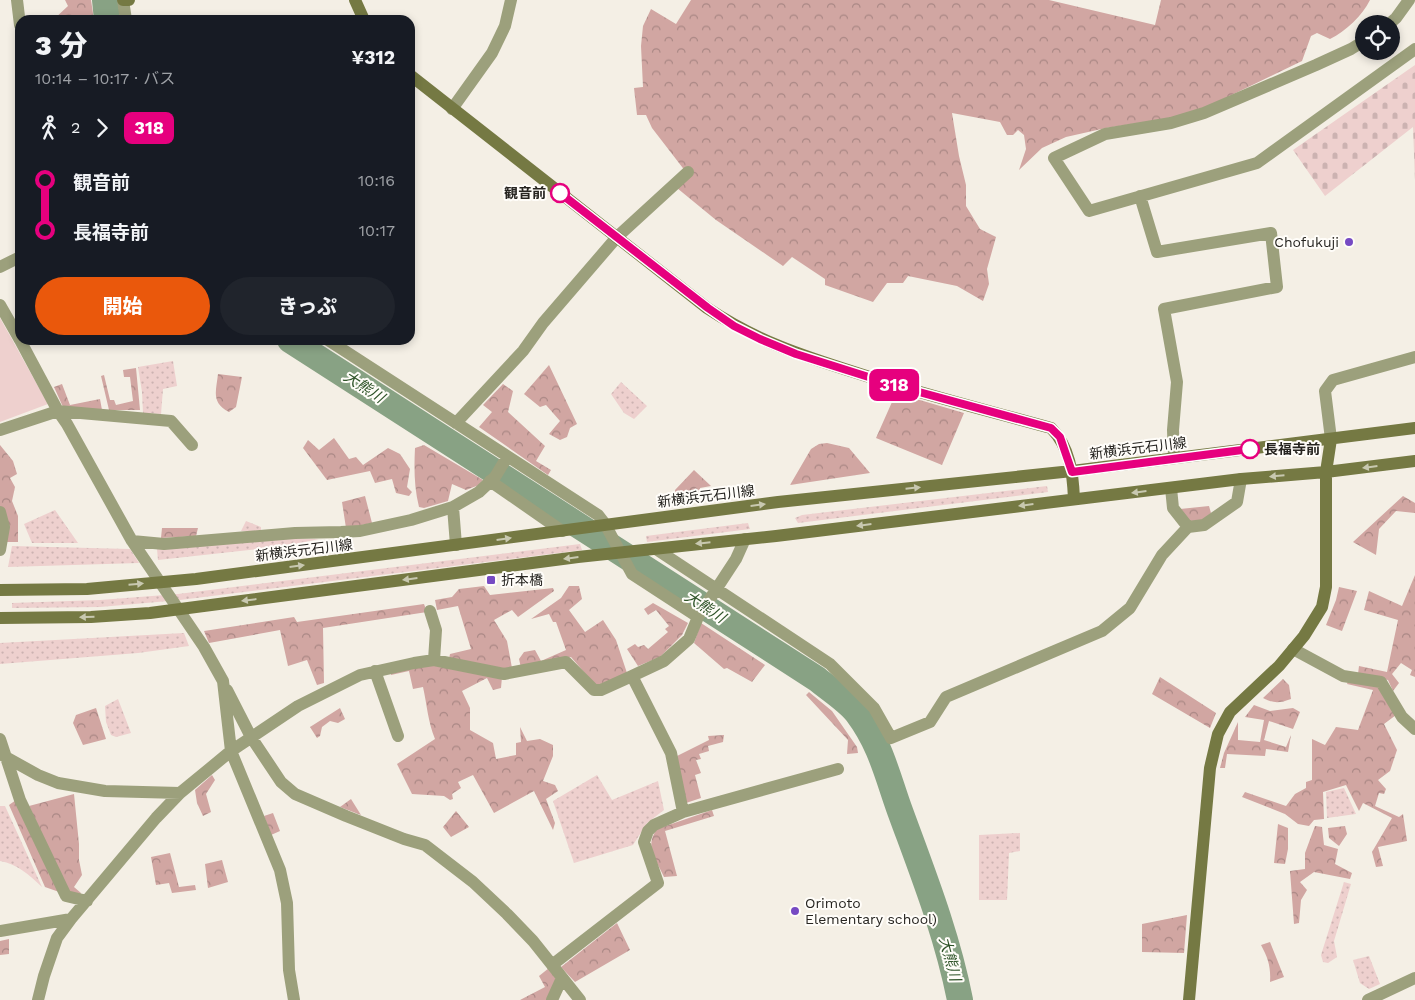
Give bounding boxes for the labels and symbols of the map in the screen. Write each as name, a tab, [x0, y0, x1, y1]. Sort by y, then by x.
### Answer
marker: 観音前	[550, 183, 570, 203]
place label: 観音前	[504, 185, 546, 201]
place label: Chofukuji	[1274, 234, 1339, 250]
marker: Chofukuji	[1343, 236, 1355, 248]
water label: 大熊川	[340, 367, 389, 408]
line badge: 318	[865, 369, 923, 401]
street label: 新横浜元石川線	[1088, 434, 1188, 462]
marker: 長福寺前	[1240, 439, 1260, 459]
place label: 長福寺前	[1264, 441, 1320, 457]
one-way arrow	[1362, 463, 1378, 471]
one-way arrow	[1269, 472, 1285, 480]
street label: 新横浜元石川線	[656, 482, 756, 510]
one-way arrow	[906, 484, 922, 492]
one-way arrow	[1131, 488, 1147, 496]
one-way arrow	[750, 500, 766, 508]
one-way arrow	[1017, 501, 1033, 509]
one-way arrow	[856, 521, 872, 529]
one-way arrow	[496, 534, 512, 542]
street label: 新横浜元石川線	[254, 536, 354, 564]
one-way arrow	[695, 539, 711, 547]
one-way arrow	[563, 554, 579, 562]
one-way arrow	[290, 561, 306, 569]
place label: 折本橋	[501, 572, 543, 588]
marker: 折本橋	[485, 574, 497, 586]
one-way arrow	[402, 575, 418, 583]
one-way arrow	[128, 580, 144, 588]
water label: 大熊川	[681, 587, 730, 628]
one-way arrow	[241, 596, 257, 604]
one-way arrow	[79, 613, 95, 621]
place label: Orimoto Elementary school)	[805, 895, 937, 927]
marker: Orimoto Elementary school)	[789, 905, 801, 917]
water label: 大熊川	[935, 935, 965, 985]

